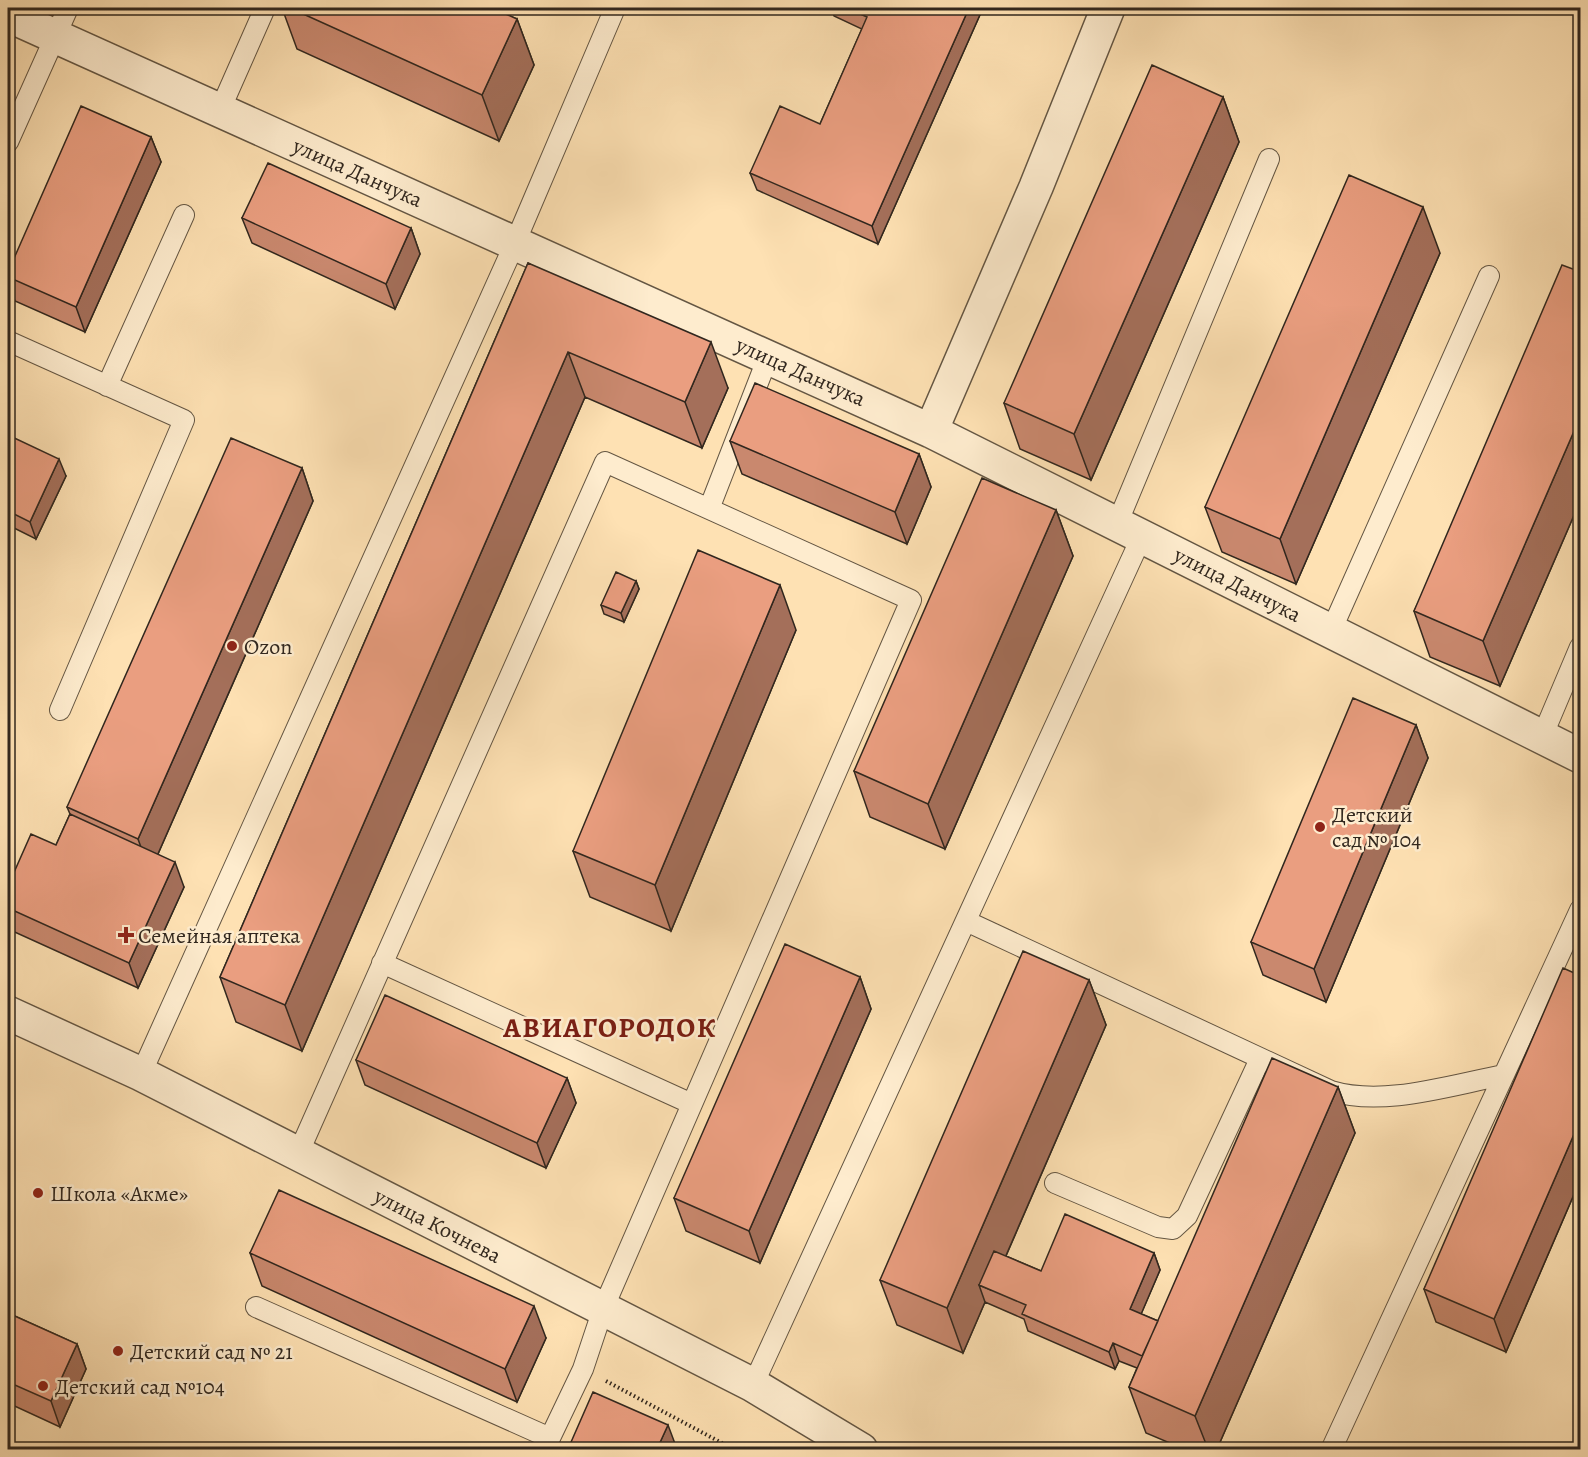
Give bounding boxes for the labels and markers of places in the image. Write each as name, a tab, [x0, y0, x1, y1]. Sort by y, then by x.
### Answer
place label: Ozon	[244, 632, 292, 662]
marker: Ozon	[225, 639, 239, 653]
place label: Детский сад № 104	[1332, 800, 1421, 855]
marker: Детский сад № 104	[1313, 820, 1327, 834]
place label: Семейная аптека	[138, 921, 301, 951]
marker: Семейная аптека	[119, 928, 133, 942]
place label: Школа «Акме»	[50, 1179, 188, 1209]
marker: Школа «Акме»	[31, 1186, 45, 1200]
place label: Детский сад № 21	[130, 1337, 293, 1367]
marker: Детский сад № 21	[111, 1344, 125, 1358]
place label: Детский сад №104	[55, 1372, 225, 1402]
marker: Детский сад №104	[36, 1379, 50, 1393]

